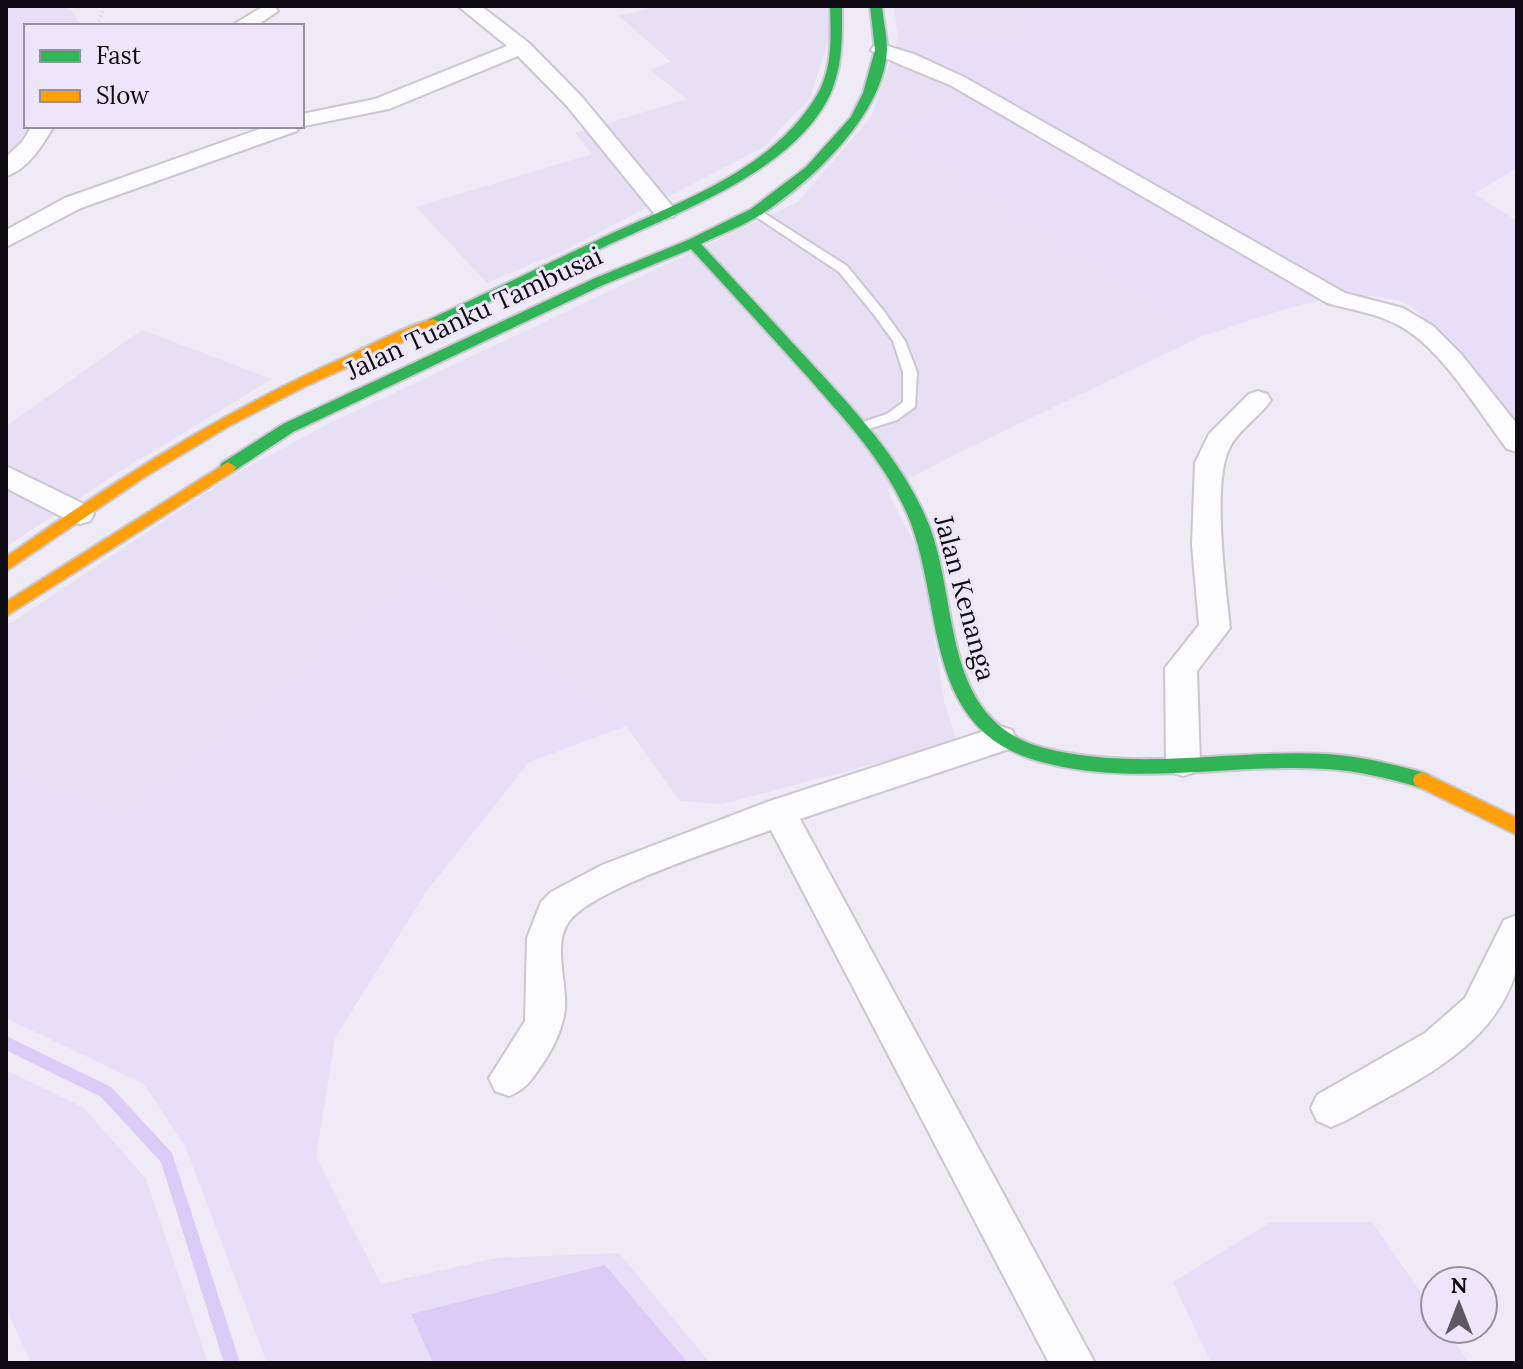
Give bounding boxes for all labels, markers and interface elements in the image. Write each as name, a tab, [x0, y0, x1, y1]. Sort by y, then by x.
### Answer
legend	[24, 24, 304, 128]
text: Fast	[96, 40, 142, 71]
text: Slow	[96, 80, 150, 111]
street label: Jalan Tuanku Tambusai	[339, 239, 607, 387]
street label: Jalan Kenanga	[927, 510, 1003, 684]
north arrow	[1419, 1265, 1499, 1345]
text: N	[1450, 1271, 1468, 1299]

